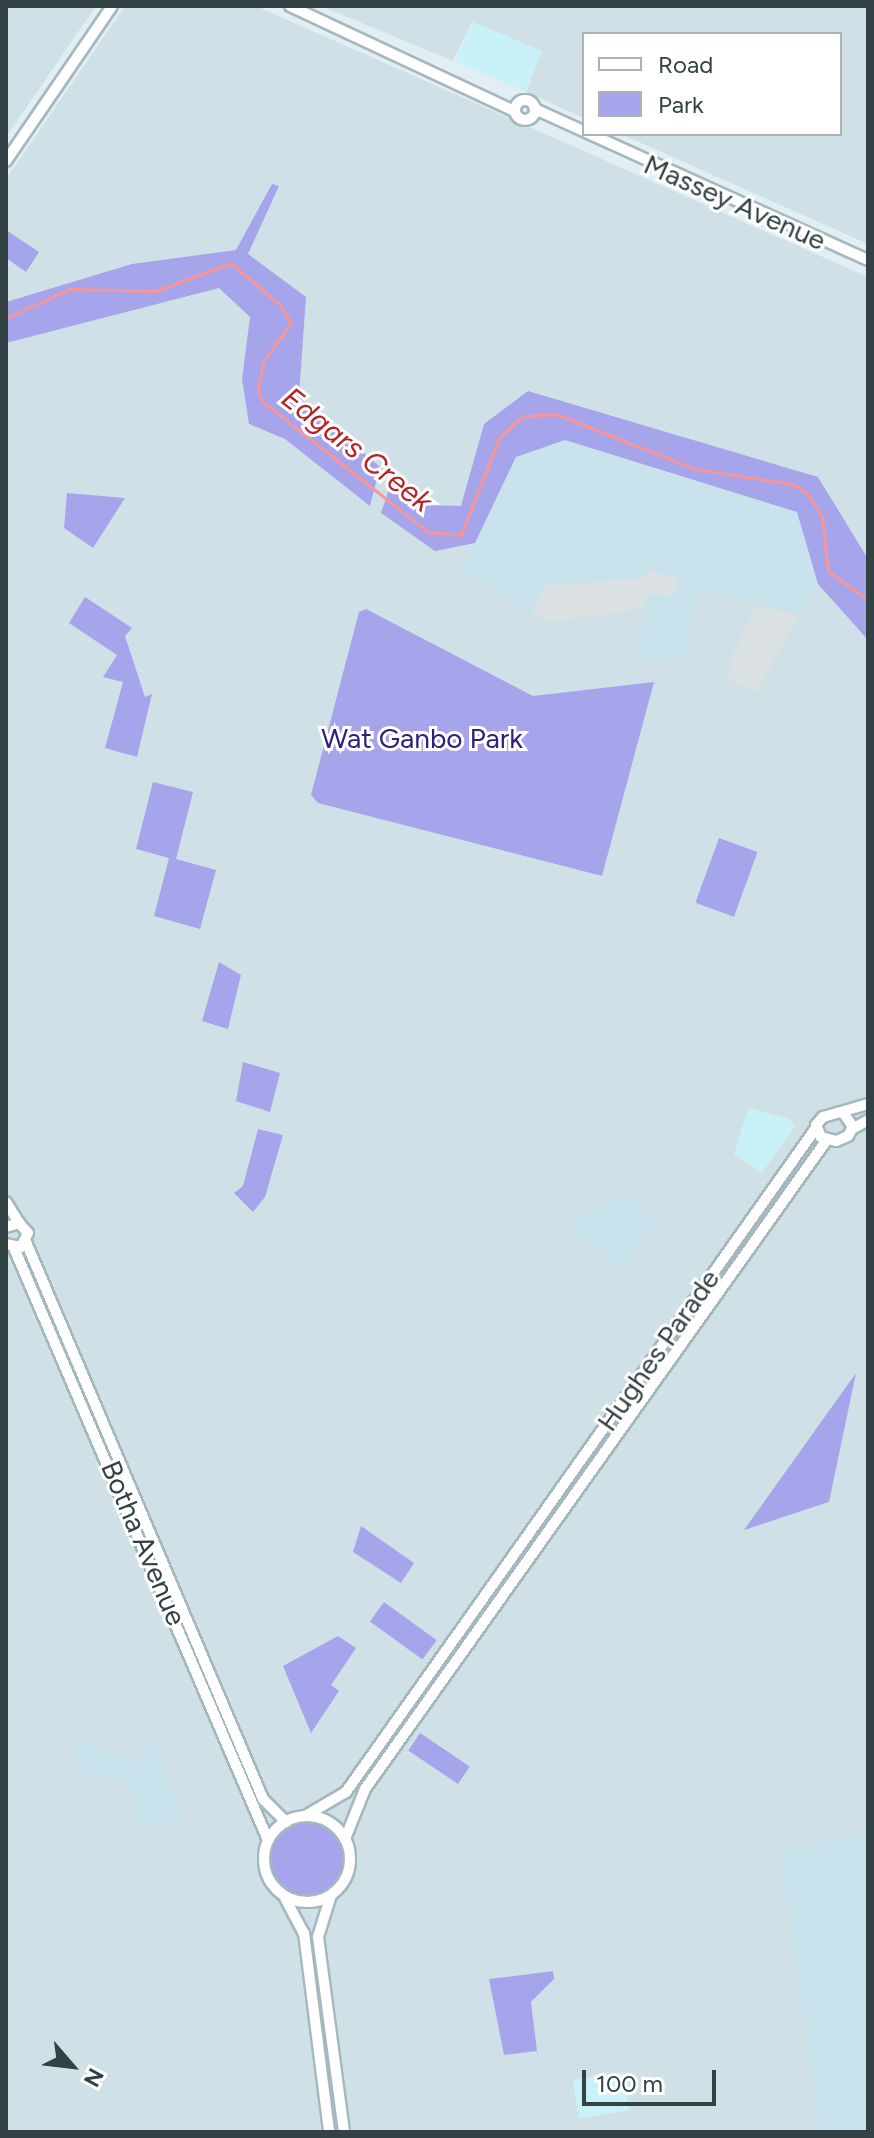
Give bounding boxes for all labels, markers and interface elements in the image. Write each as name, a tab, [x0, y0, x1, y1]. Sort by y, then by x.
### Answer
legend	[582, 32, 842, 136]
text: Road	[658, 50, 713, 79]
text: Park	[658, 90, 704, 119]
street label: Massey Avenue	[639, 147, 831, 257]
water label: Edgars Creek	[274, 380, 440, 520]
park label: Wat Ganbo Park	[321, 721, 523, 755]
street label: Hughes Parade	[590, 1263, 726, 1437]
street label: Botha Avenue	[94, 1456, 194, 1630]
north arrow	[32, 2026, 112, 2106]
scale bar	[586, 2054, 720, 2104]
text: N	[78, 2064, 110, 2091]
text: 100 m	[596, 2069, 663, 2098]

